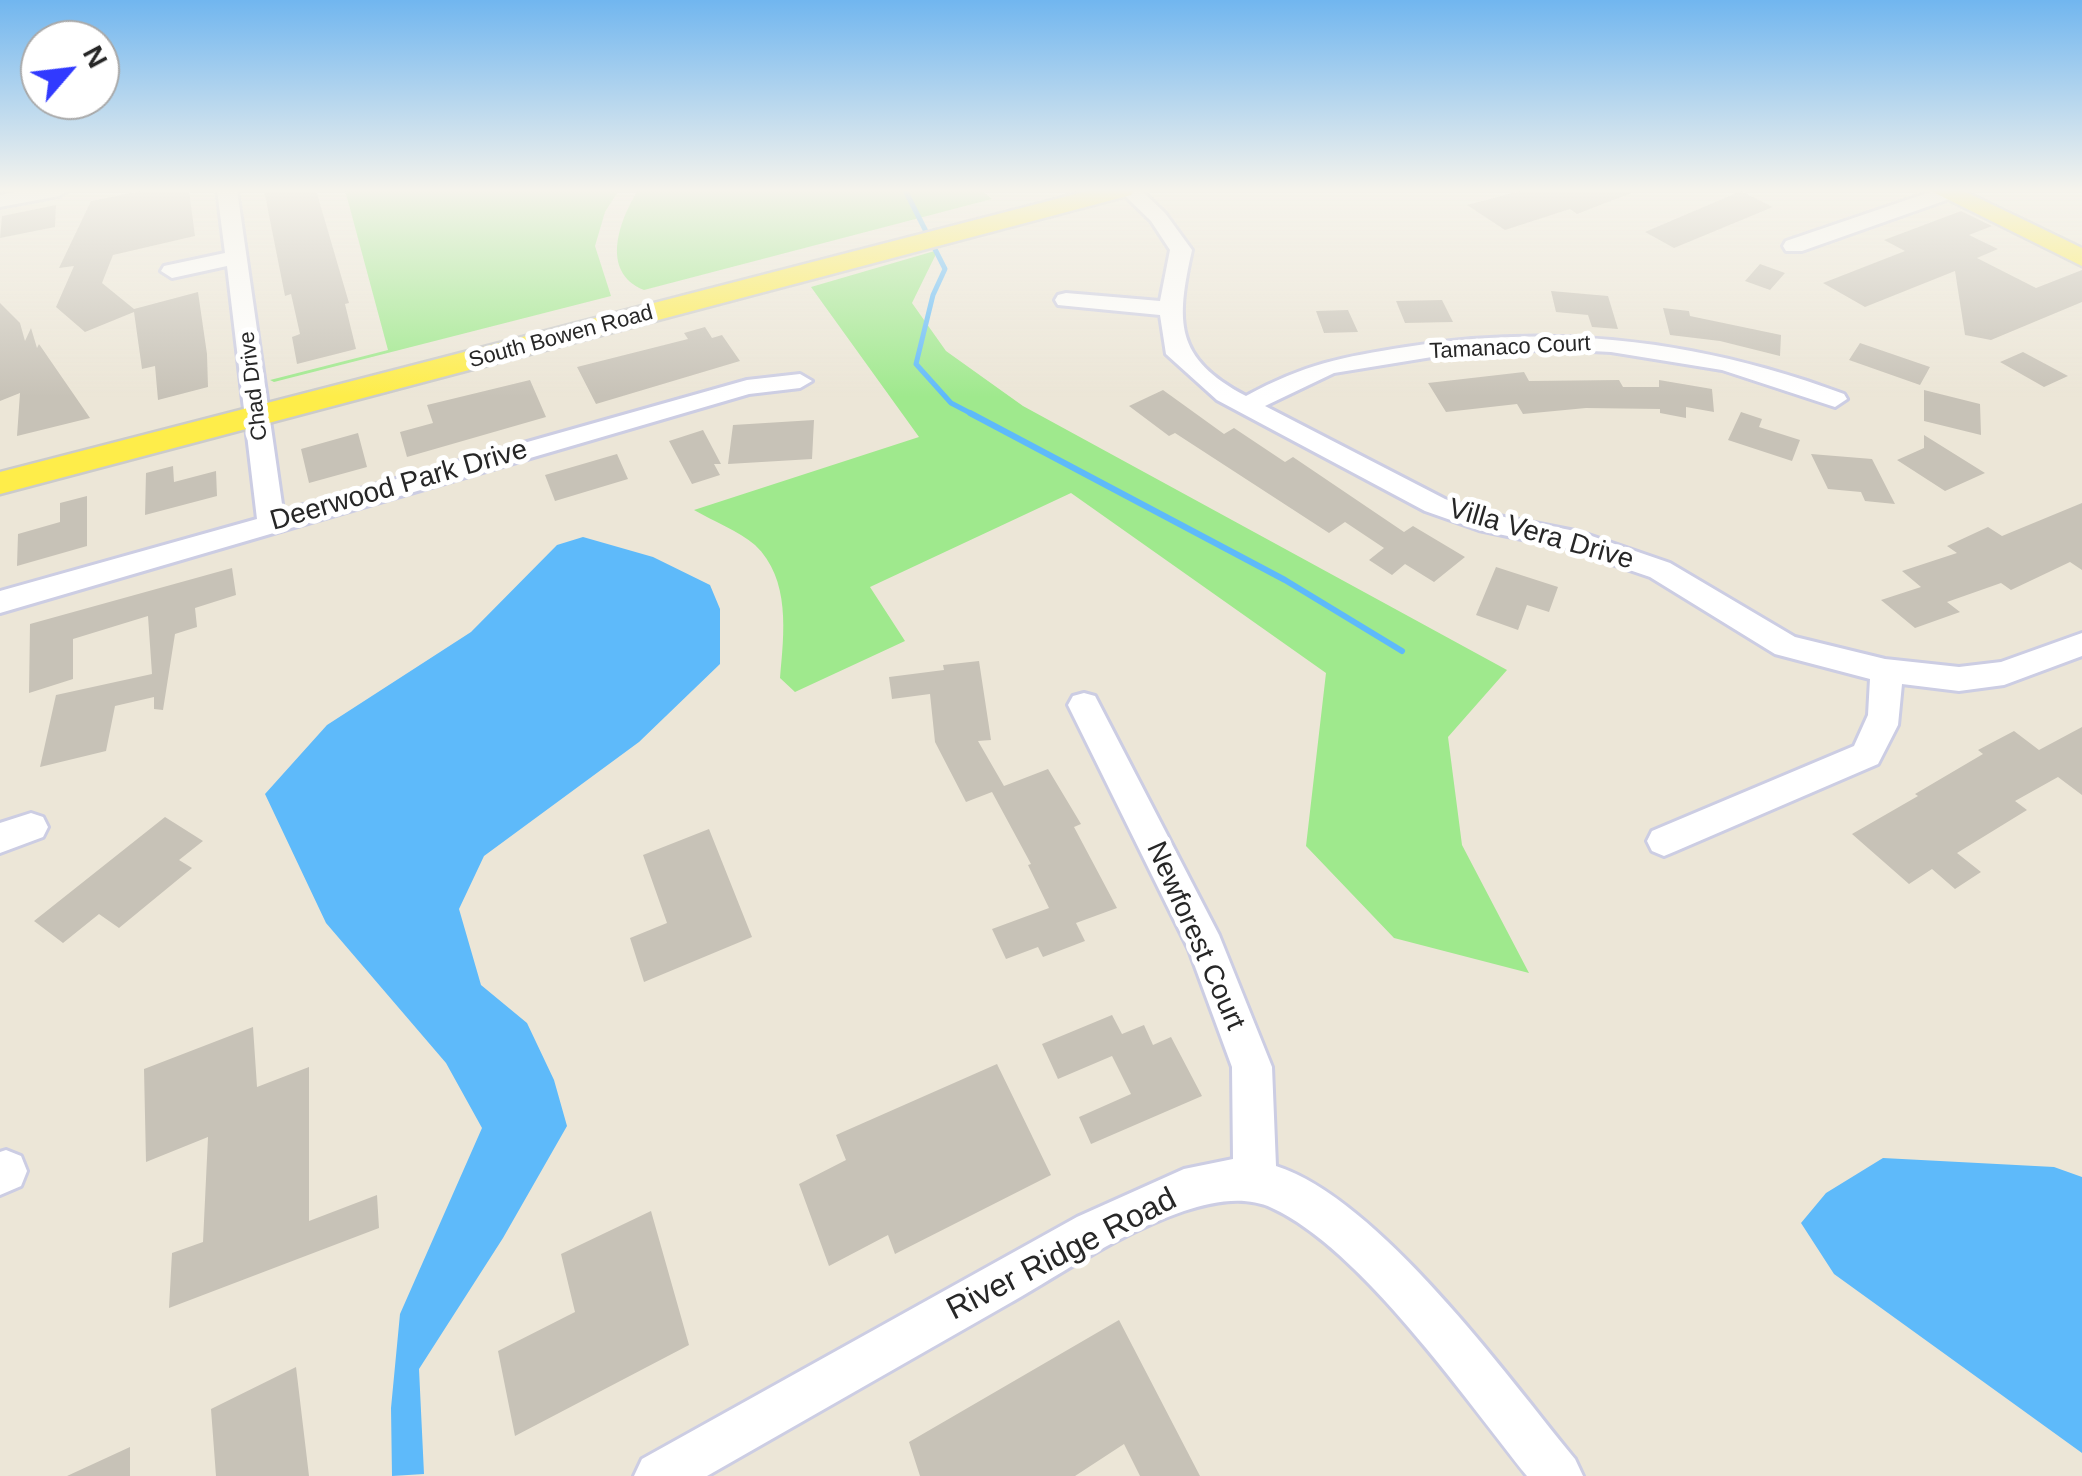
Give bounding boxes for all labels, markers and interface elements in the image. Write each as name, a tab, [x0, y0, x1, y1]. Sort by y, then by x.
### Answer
north arrow	[20, 20, 120, 120]
text: N	[77, 40, 114, 73]
street label: South Bowen Road	[466, 300, 656, 374]
street label: Chad Drive	[234, 330, 274, 442]
street label: Tamanaco Court	[1429, 331, 1591, 365]
street label: Deerwood Park Drive	[266, 433, 532, 539]
street label: Villa Vera Drive	[1445, 493, 1637, 577]
street label: Newforest Court	[1139, 837, 1251, 1035]
street label: River Ridge Road	[941, 1181, 1183, 1329]

